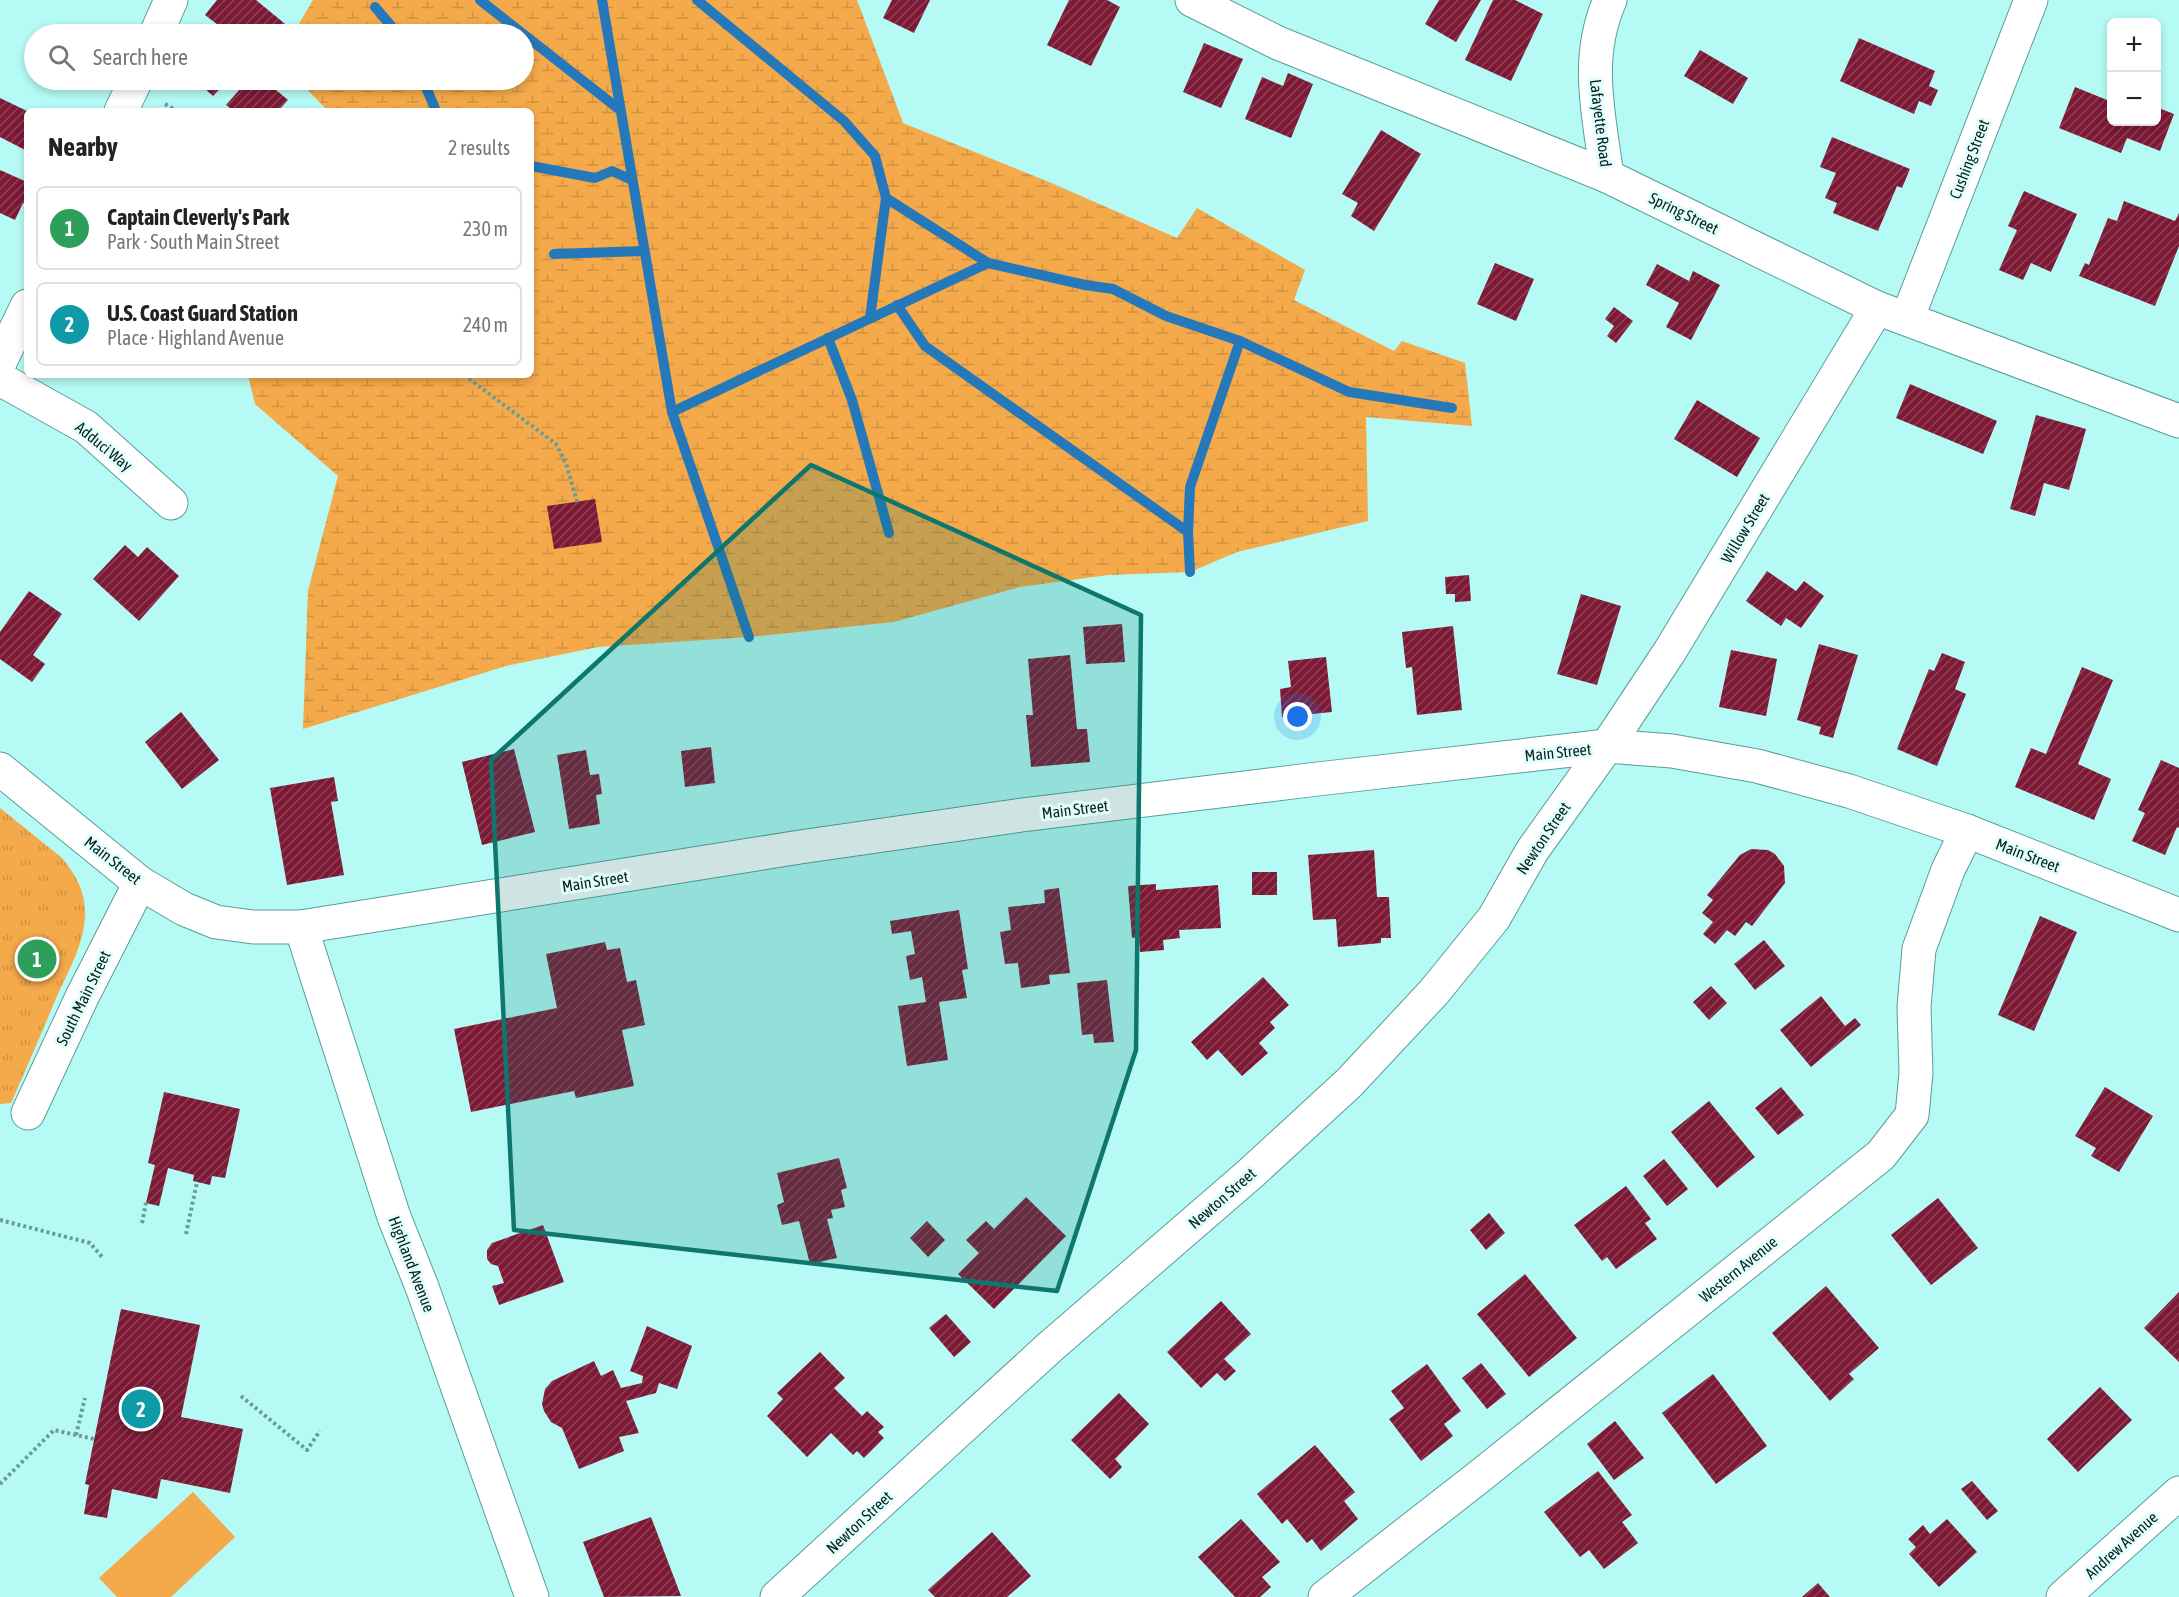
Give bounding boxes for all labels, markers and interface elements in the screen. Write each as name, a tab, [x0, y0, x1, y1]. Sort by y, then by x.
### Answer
map controls	[2107, 18, 2161, 126]
button: +	[2107, 18, 2161, 72]
search box	[24, 24, 534, 90]
icon: search	[45, 41, 78, 74]
text: Search here	[93, 44, 188, 70]
button: −	[2107, 72, 2161, 126]
street label: Lafayette Road	[1586, 78, 1615, 168]
street label: Cushing Street	[1946, 116, 1994, 202]
text: Nearby	[48, 132, 118, 162]
text: 2 results	[448, 136, 510, 159]
street label: Spring Street	[1646, 189, 1722, 239]
text: Captain Cleverly's Park	[107, 204, 289, 230]
text: 1	[65, 217, 74, 240]
text: 230 m	[463, 217, 508, 240]
text: Park · South Main Street	[107, 230, 279, 253]
text: U.S. Coast Guard Station	[107, 300, 298, 326]
text: 2	[65, 313, 74, 336]
text: 240 m	[463, 313, 508, 336]
text: Place · Highland Avenue	[107, 326, 284, 349]
street label: Adduci Way	[71, 418, 136, 475]
street label: Willow Street	[1717, 490, 1773, 566]
your location	[1283, 702, 1312, 731]
street label: Main Street	[1524, 740, 1593, 764]
street label: Main Street	[1041, 796, 1110, 822]
street label: Newton Street	[1512, 798, 1574, 877]
street label: Main Street	[81, 832, 145, 888]
street label: Main Street	[1994, 835, 2063, 876]
street label: Main Street	[561, 867, 630, 895]
pin: 1	[18, 936, 57, 982]
street label: South Main Street	[52, 947, 114, 1048]
street label: Newton Street	[1185, 1164, 1260, 1232]
street label: Highland Avenue	[385, 1214, 439, 1315]
street label: Western Avenue	[1696, 1232, 1780, 1306]
pin: 2	[122, 1386, 160, 1432]
street label: Newton Street	[822, 1487, 896, 1557]
street label: Andrew Avenue	[2081, 1508, 2161, 1582]

